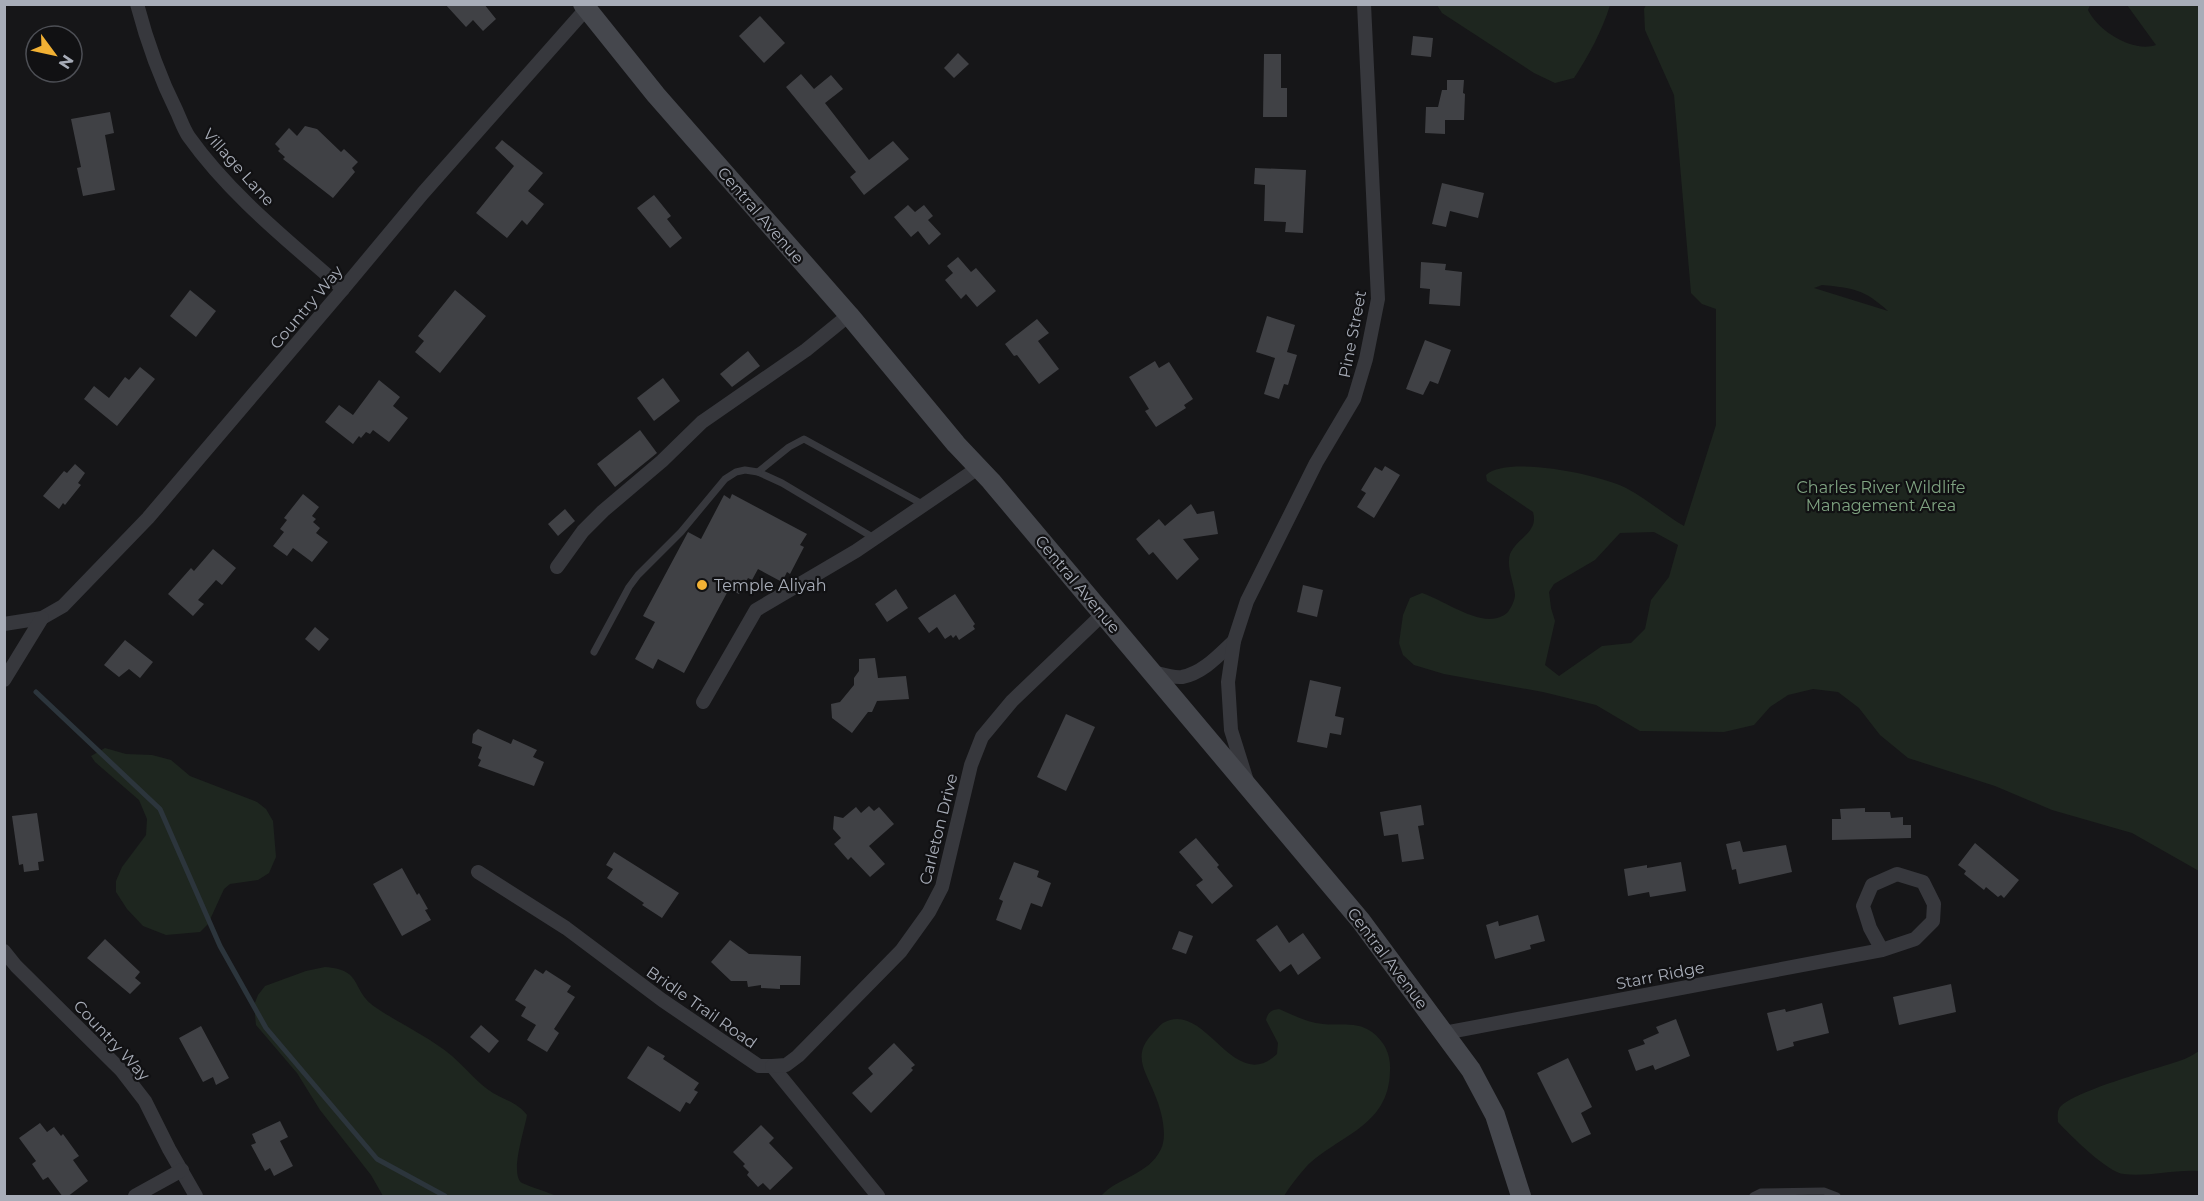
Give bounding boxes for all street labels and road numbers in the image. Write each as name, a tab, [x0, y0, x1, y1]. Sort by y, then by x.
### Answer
street label: Village Lane	[199, 125, 278, 210]
street label: Central Avenue	[713, 163, 808, 268]
street label: Country Way	[266, 262, 347, 353]
street label: Pine Street	[1335, 288, 1370, 380]
street label: Central Avenue	[1031, 531, 1124, 637]
street label: Carleton Drive	[915, 771, 962, 887]
street label: Central Avenue	[1343, 904, 1432, 1013]
street label: Starr Ridge	[1614, 958, 1706, 993]
street label: Bridle Trail Road	[643, 962, 761, 1053]
street label: Country Way	[70, 996, 154, 1085]

